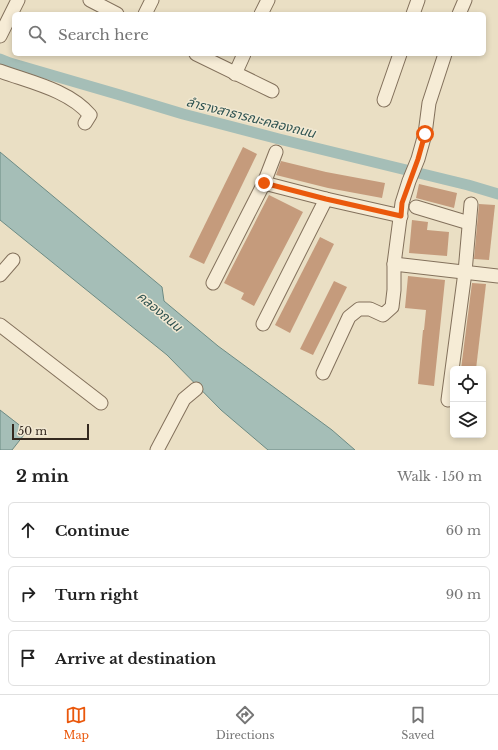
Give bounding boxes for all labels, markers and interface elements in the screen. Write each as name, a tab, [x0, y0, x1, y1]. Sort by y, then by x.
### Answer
search box	[12, 12, 486, 56]
icon: search	[26, 23, 48, 45]
text: Search here	[58, 25, 149, 44]
water label: ลำรางสาธารณะคลองถนน	[185, 93, 318, 142]
route start	[416, 125, 434, 143]
route end	[255, 174, 273, 192]
water label: คลองถนน	[134, 288, 186, 336]
map controls	[450, 366, 486, 438]
button: locate	[450, 366, 486, 402]
button: layers	[450, 402, 486, 438]
scale bar	[12, 422, 89, 441]
text: 50 m	[18, 424, 47, 438]
text: 2 min	[16, 466, 69, 487]
text: Walk · 150 m	[397, 468, 482, 485]
icon: ahead	[17, 519, 39, 541]
text: Continue	[55, 521, 130, 540]
text: 60 m	[446, 522, 481, 539]
icon: right	[17, 583, 39, 605]
text: Turn right	[55, 585, 138, 604]
text: 90 m	[446, 586, 481, 603]
icon: arrive	[17, 647, 39, 669]
text: Arrive at destination	[55, 649, 216, 668]
tab: Map	[63, 704, 89, 742]
tab: Directions	[216, 704, 274, 742]
tab: Saved	[401, 704, 435, 742]

